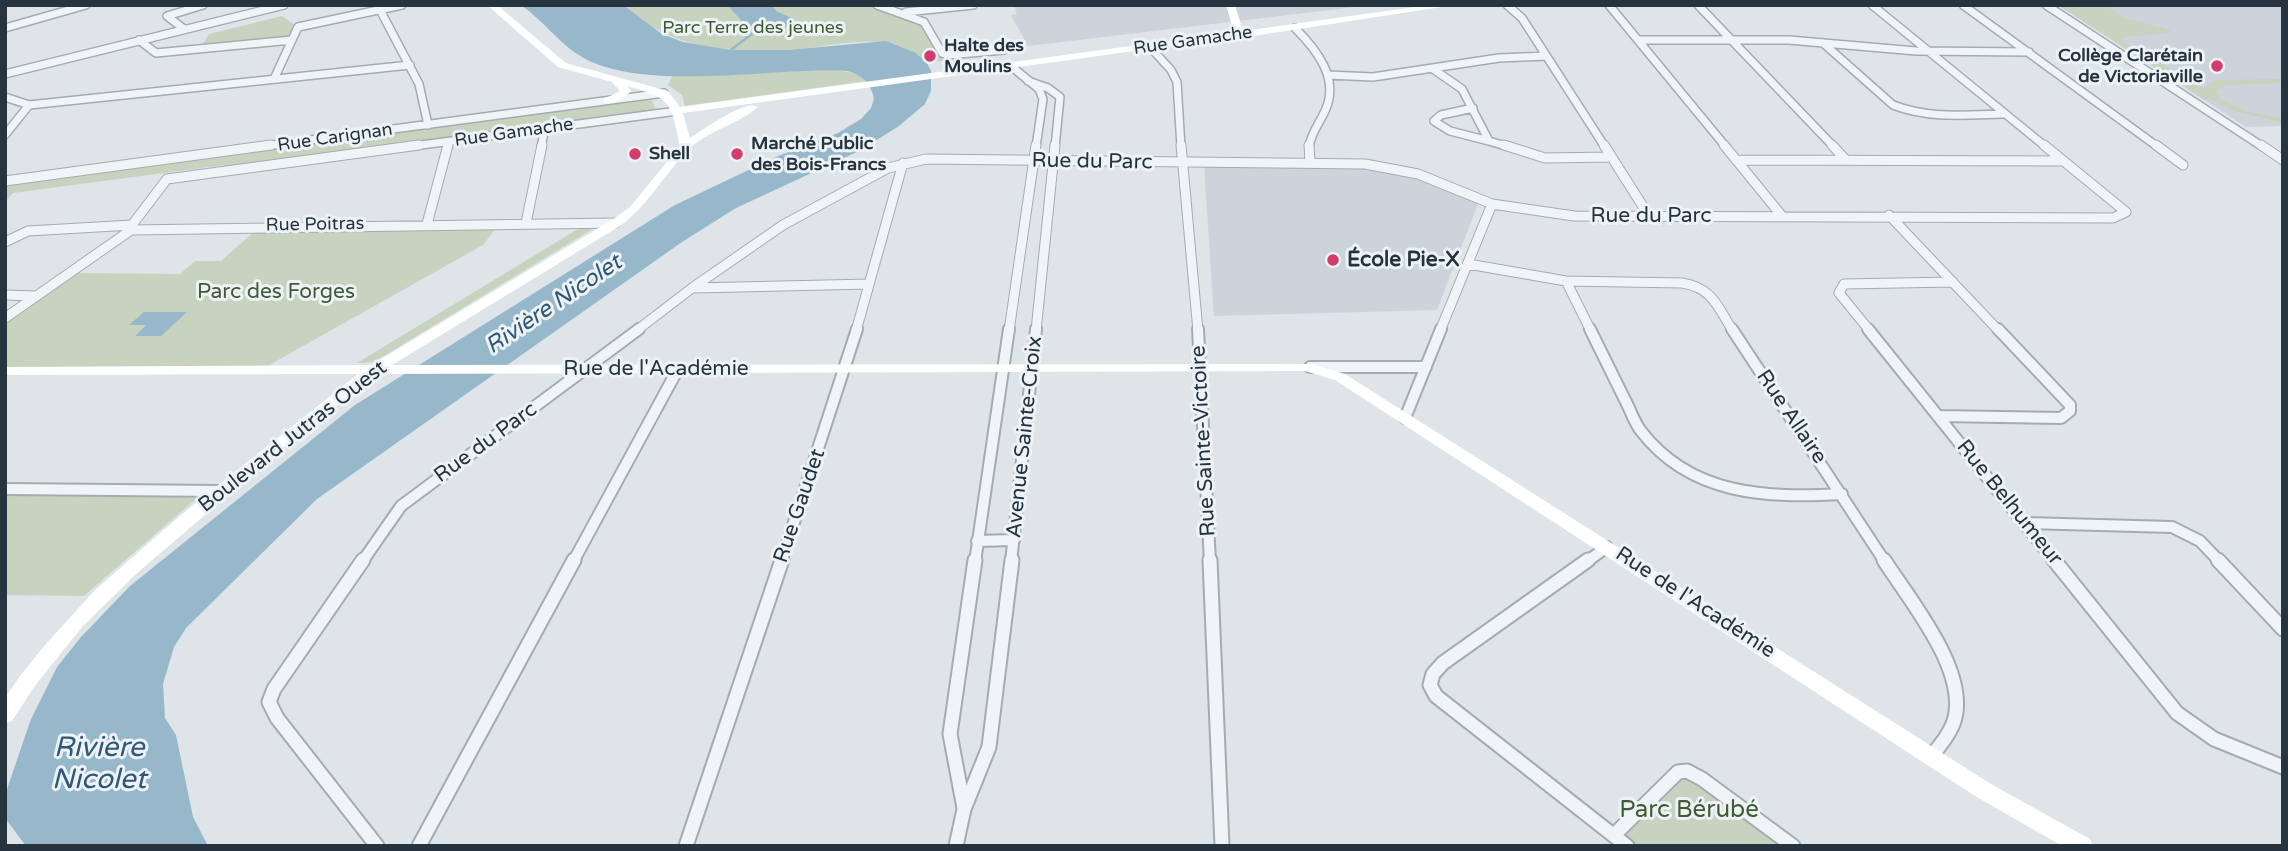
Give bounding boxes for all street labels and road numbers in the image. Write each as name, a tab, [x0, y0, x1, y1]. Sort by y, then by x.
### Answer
street label: Rue Gamache	[1132, 22, 1254, 60]
street label: Rue Gamache	[453, 114, 575, 152]
street label: Rue Carignan	[276, 119, 394, 157]
street label: Rue du Parc	[1031, 148, 1153, 176]
street label: Rue du Parc	[1591, 203, 1711, 229]
street label: Rue Poitras	[266, 213, 364, 237]
street label: Avenue Sainte-Croix	[1002, 335, 1048, 539]
street label: Rue Sainte-Victoire	[1186, 345, 1222, 537]
street label: Boulevard Jutras Ouest	[194, 356, 392, 518]
street label: Rue de l'Académie	[563, 356, 749, 382]
street label: Rue Allaire	[1750, 365, 1832, 469]
street label: Rue du Parc	[430, 397, 542, 489]
street label: Rue Belhumeur	[1951, 435, 2067, 571]
street label: Rue Gaudet	[769, 446, 831, 566]
street label: Rue de l'Académie	[1610, 542, 1780, 664]

